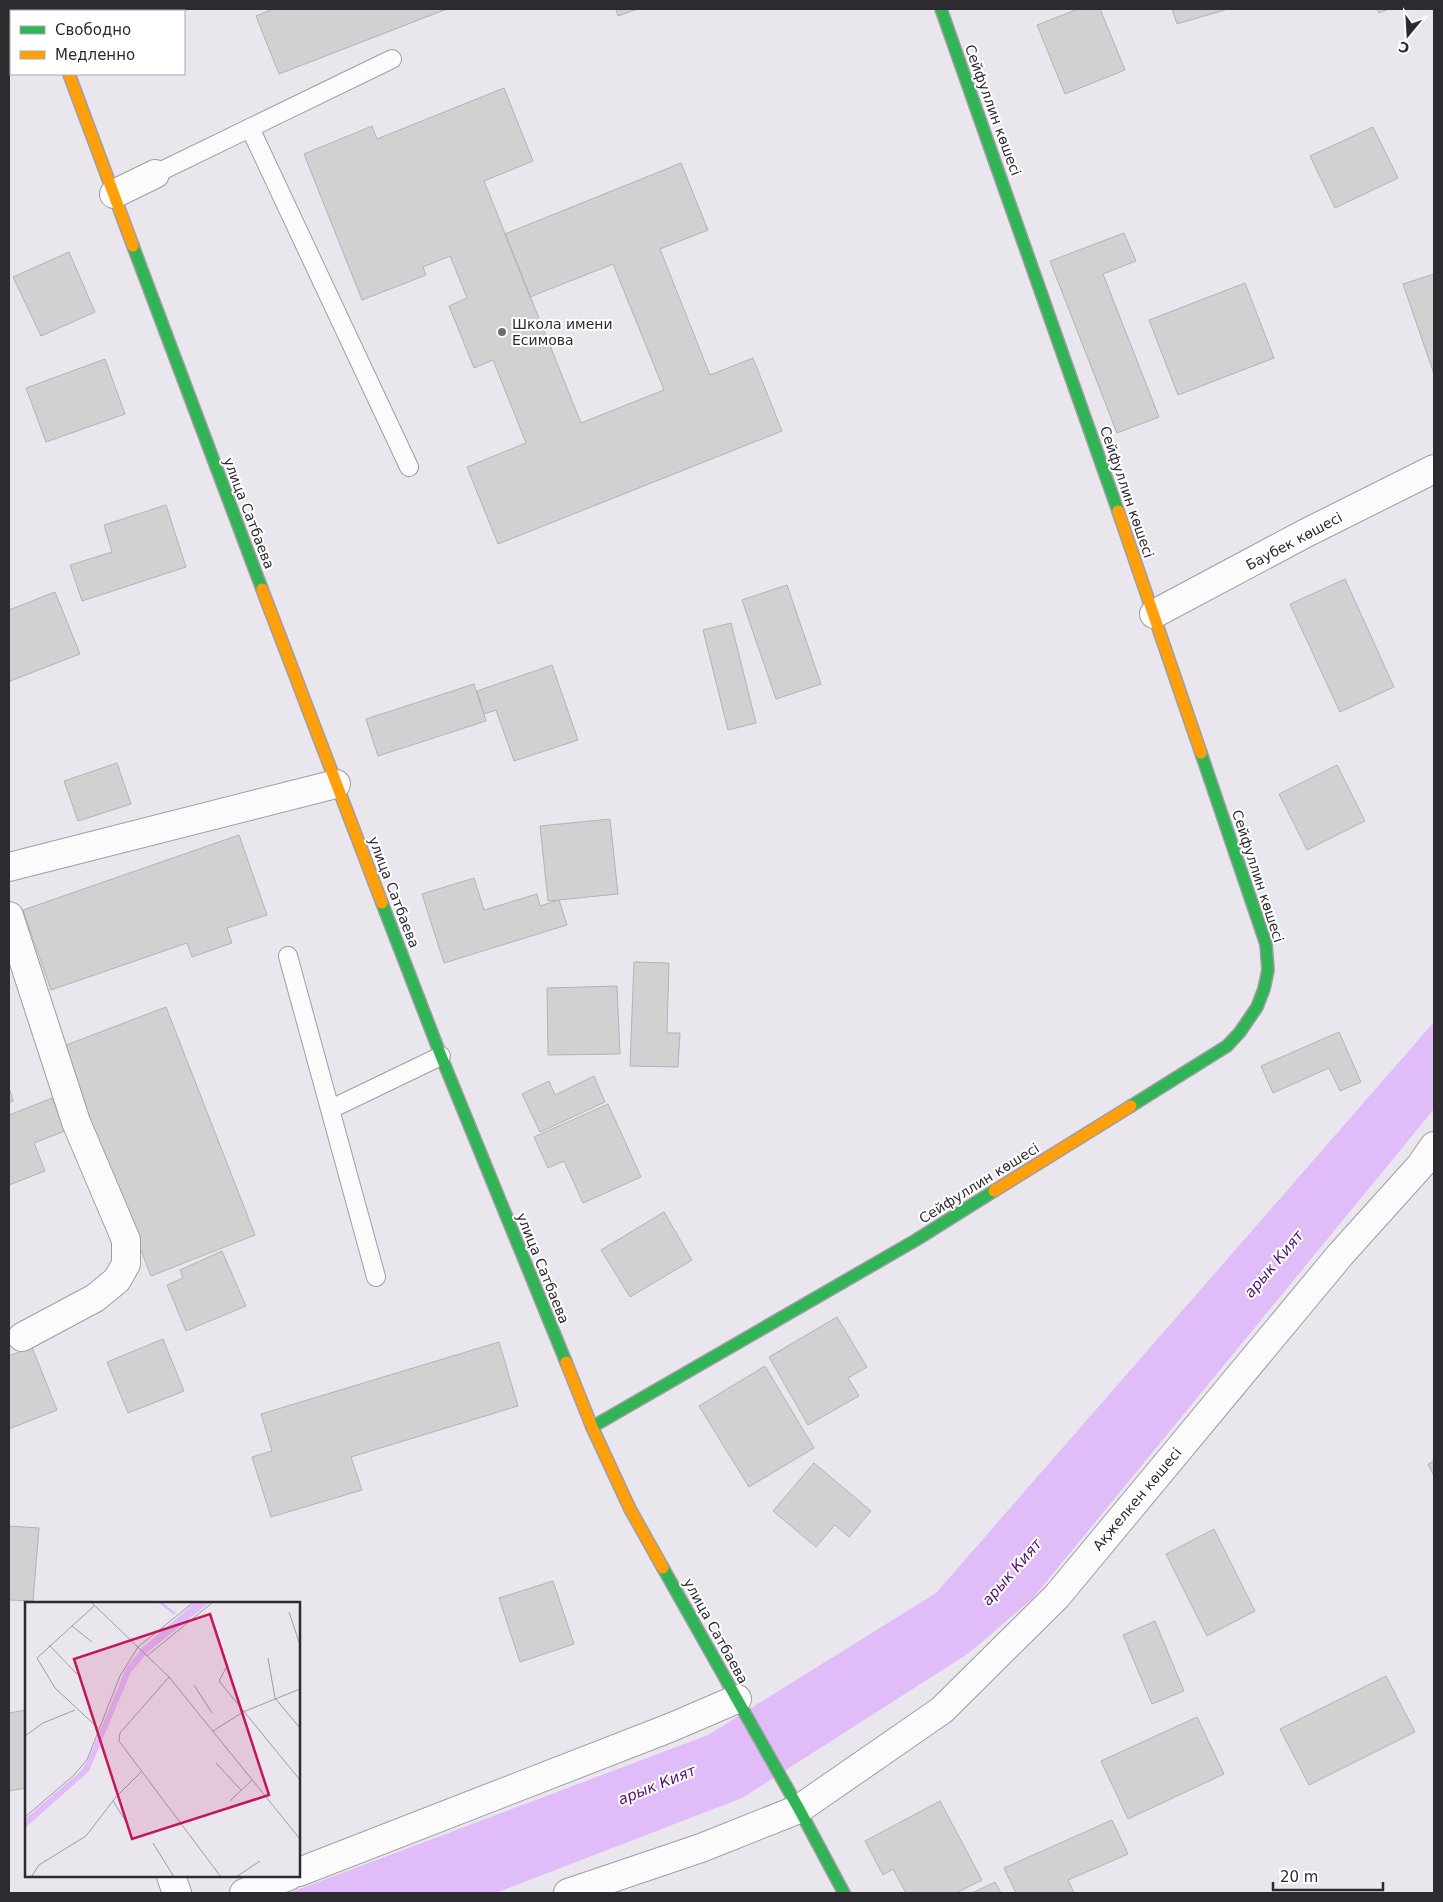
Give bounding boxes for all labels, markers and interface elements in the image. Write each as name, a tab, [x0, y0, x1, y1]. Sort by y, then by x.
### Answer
legend	[10, 10, 185, 75]
north arrow	[1383, 10, 1433, 60]
text: Свободно	[55, 21, 131, 39]
text: С	[1397, 38, 1411, 57]
street label: Сейфуллин көшесі	[962, 42, 1024, 178]
text: Медленно	[55, 46, 135, 64]
place label: Школа имени Есимова	[512, 316, 613, 348]
marker: Школа имени Есимова	[496, 326, 508, 338]
street label: Сейфуллин көшесі	[1097, 424, 1157, 560]
street label: улица Сатбаева	[220, 455, 278, 571]
street label: Баубек көшесі	[1243, 509, 1345, 573]
street label: Сейфуллин көшесі	[1229, 808, 1287, 944]
street label: улица Сатбаева	[365, 834, 423, 950]
street label: Сейфуллин көшесі	[916, 1140, 1042, 1226]
street label: улица Сатбаева	[513, 1210, 573, 1326]
water label: арык Кият	[1241, 1226, 1308, 1301]
street label: Ақжелкен көшесі	[1089, 1444, 1185, 1554]
water label: арык Кият	[978, 1534, 1047, 1609]
street label: улица Сатбаева	[680, 1575, 752, 1687]
inset map	[25, 1602, 300, 1877]
water label: арык Кият	[615, 1761, 700, 1809]
scale bar	[1273, 1860, 1383, 1892]
text: 20 m	[1280, 1868, 1318, 1886]

